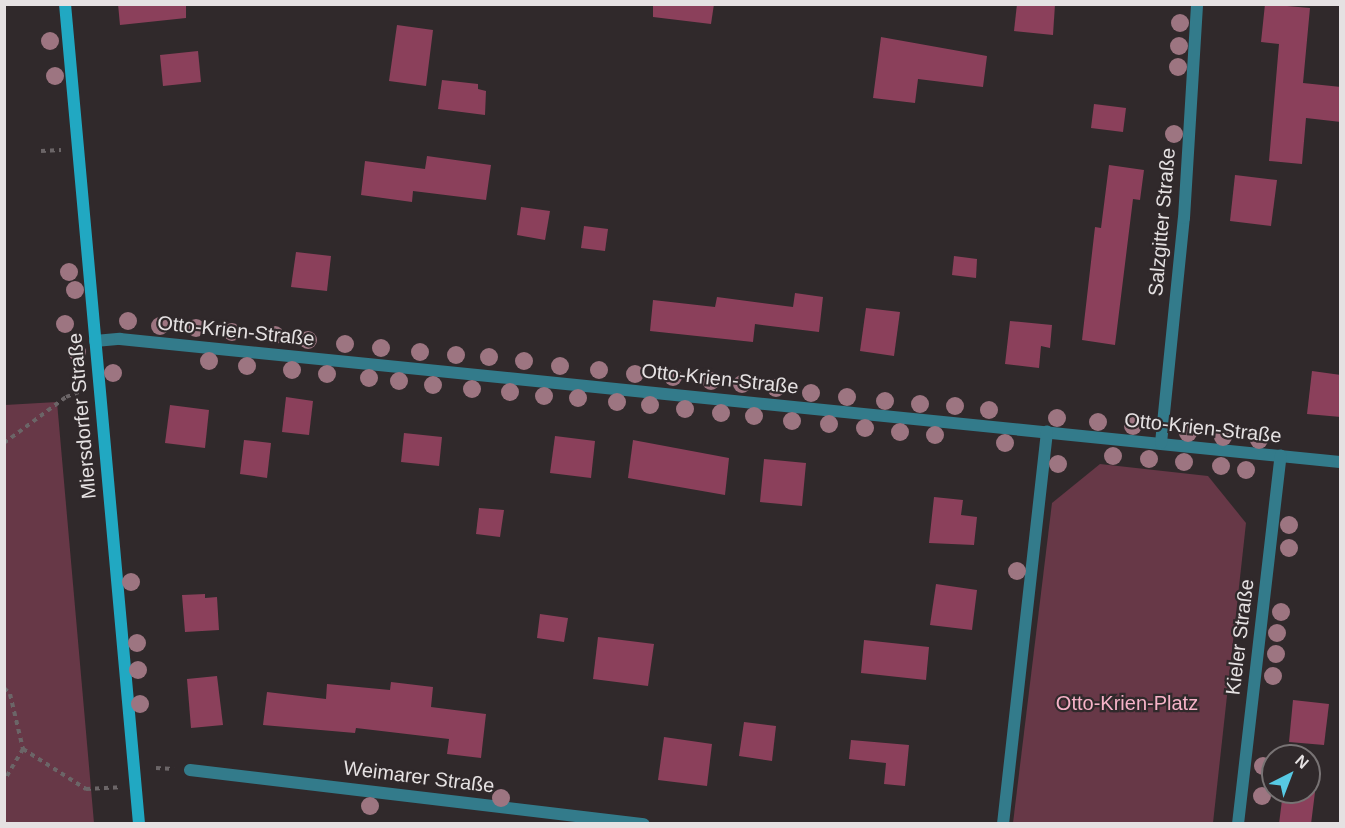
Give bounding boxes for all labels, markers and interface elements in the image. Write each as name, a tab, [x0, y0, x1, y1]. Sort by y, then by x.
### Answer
street label: Salzgitter Straße	[1144, 147, 1180, 297]
street label: Otto-Krien-Straße	[156, 311, 316, 351]
street label: Miersdorfer Straße	[63, 332, 101, 500]
street label: Otto-Krien-Straße	[640, 359, 800, 399]
street label: Otto-Krien-Straße	[1123, 408, 1283, 448]
street label: Kieler Straße	[1221, 578, 1259, 696]
park label: Otto-Krien-Platz	[1056, 691, 1198, 715]
north arrow	[1261, 744, 1321, 804]
text: N	[1292, 752, 1312, 772]
street label: Weimarer Straße	[342, 756, 496, 798]

